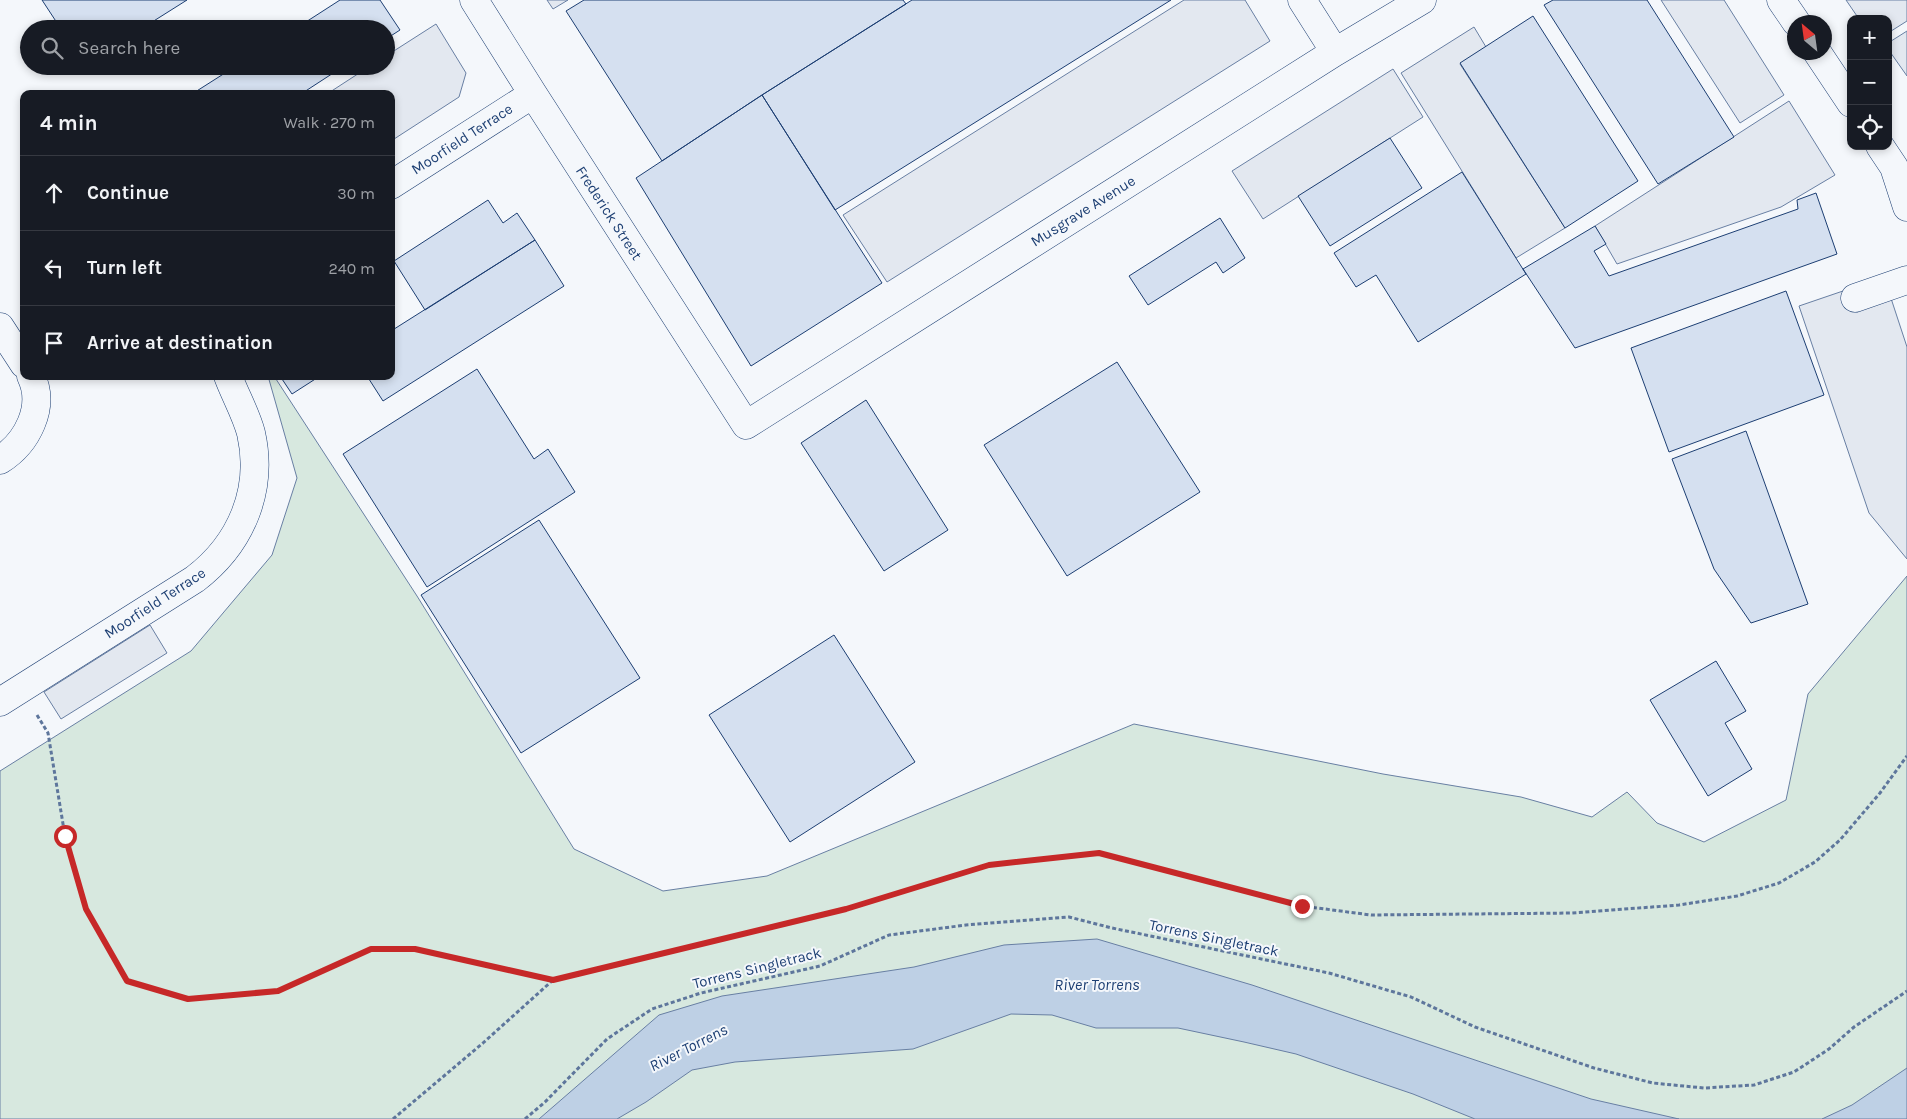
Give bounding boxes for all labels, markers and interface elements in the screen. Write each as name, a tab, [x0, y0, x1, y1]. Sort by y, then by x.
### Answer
north arrow	[1787, 15, 1832, 60]
map controls	[1847, 15, 1892, 150]
button: +	[1847, 15, 1892, 60]
search box	[20, 20, 395, 75]
icon: search	[38, 34, 66, 62]
text: Search here	[78, 37, 180, 59]
button: −	[1847, 60, 1892, 105]
street label: Moorfield Terrace	[408, 100, 516, 178]
button: locate	[1847, 105, 1892, 150]
text: 4 min	[40, 111, 98, 135]
text: Walk · 270 m	[283, 113, 375, 132]
street label: Frederick Street	[572, 163, 646, 264]
street label: Musgrave Avenue	[1027, 172, 1139, 250]
icon: ahead	[40, 179, 68, 207]
text: Continue	[87, 182, 169, 204]
text: 30 m	[337, 184, 375, 203]
icon: left	[40, 254, 68, 282]
text: Turn left	[87, 257, 162, 279]
text: 240 m	[329, 259, 375, 278]
icon: arrive	[40, 329, 68, 357]
text: Arrive at destination	[87, 332, 273, 354]
street label: Moorfield Terrace	[101, 564, 209, 642]
route start	[54, 825, 77, 848]
route end	[1291, 895, 1314, 918]
street label: Torrens Singletrack	[1148, 915, 1280, 961]
street label: Torrens Singletrack	[691, 943, 823, 993]
water label: River Torrens	[1054, 975, 1140, 994]
water label: River Torrens	[646, 1019, 731, 1075]

